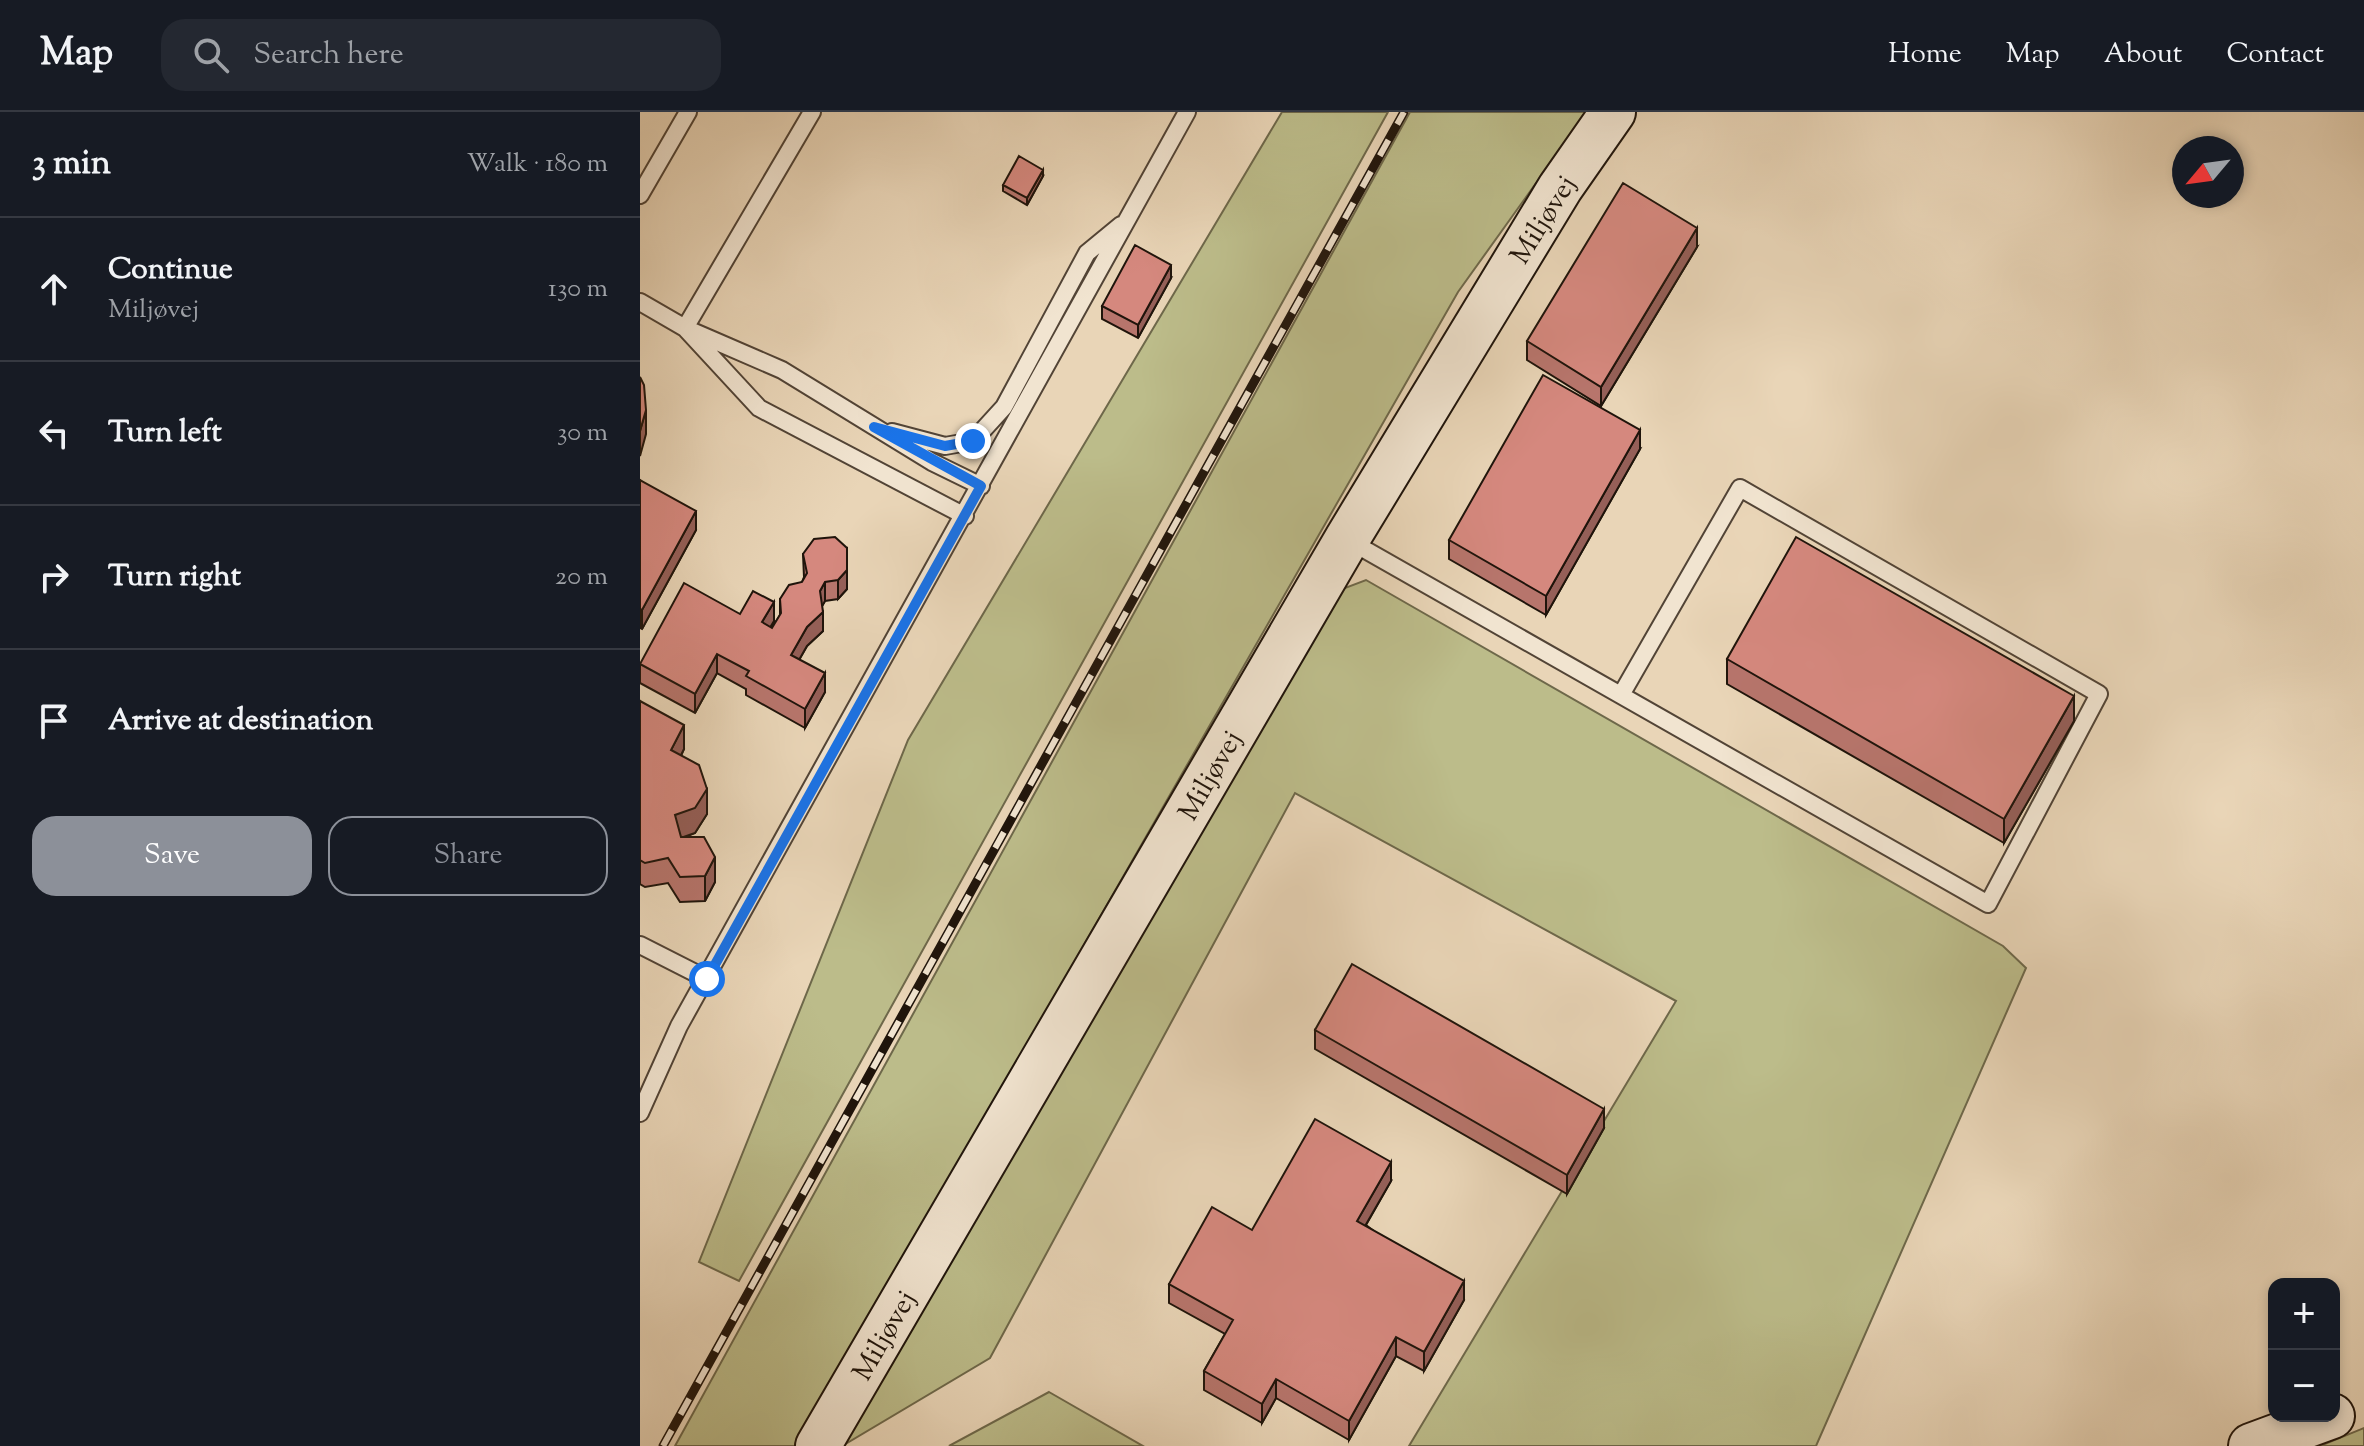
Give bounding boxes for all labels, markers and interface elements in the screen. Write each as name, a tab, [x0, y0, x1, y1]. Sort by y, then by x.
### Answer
search box	[161, 19, 721, 91]
text: Map	[40, 28, 113, 82]
icon: search	[189, 33, 233, 77]
text: Search here	[253, 34, 404, 77]
text: Home	[1888, 35, 1962, 75]
text: Map	[2006, 35, 2060, 75]
text: About	[2104, 35, 2182, 75]
text: Contact	[2226, 35, 2324, 75]
north arrow	[2172, 136, 2244, 208]
text: 3 min	[32, 140, 111, 189]
text: Walk · 180 m	[467, 146, 608, 183]
street label: Miljøvej	[1502, 168, 1587, 273]
text: Continue	[108, 249, 233, 292]
icon: ahead	[32, 267, 76, 311]
text: 130 m	[548, 271, 608, 308]
text: Miljøvej	[108, 292, 199, 329]
icon: left	[32, 411, 76, 455]
text: Turn left	[108, 412, 222, 455]
text: 30 m	[557, 415, 608, 452]
route end	[955, 423, 991, 459]
icon: right	[32, 555, 76, 599]
text: Turn right	[108, 556, 241, 599]
text: 20 m	[555, 559, 608, 596]
icon: arrive	[32, 699, 76, 743]
text: Arrive at destination	[108, 700, 373, 743]
street label: Miljøvej	[1170, 724, 1253, 829]
button: Save	[32, 816, 312, 896]
button: Share	[328, 816, 608, 896]
route start	[689, 961, 725, 997]
map controls	[2268, 1278, 2340, 1422]
button: +	[2268, 1278, 2340, 1350]
street label: Miljøvej	[844, 1284, 927, 1389]
button: −	[2268, 1350, 2340, 1422]

